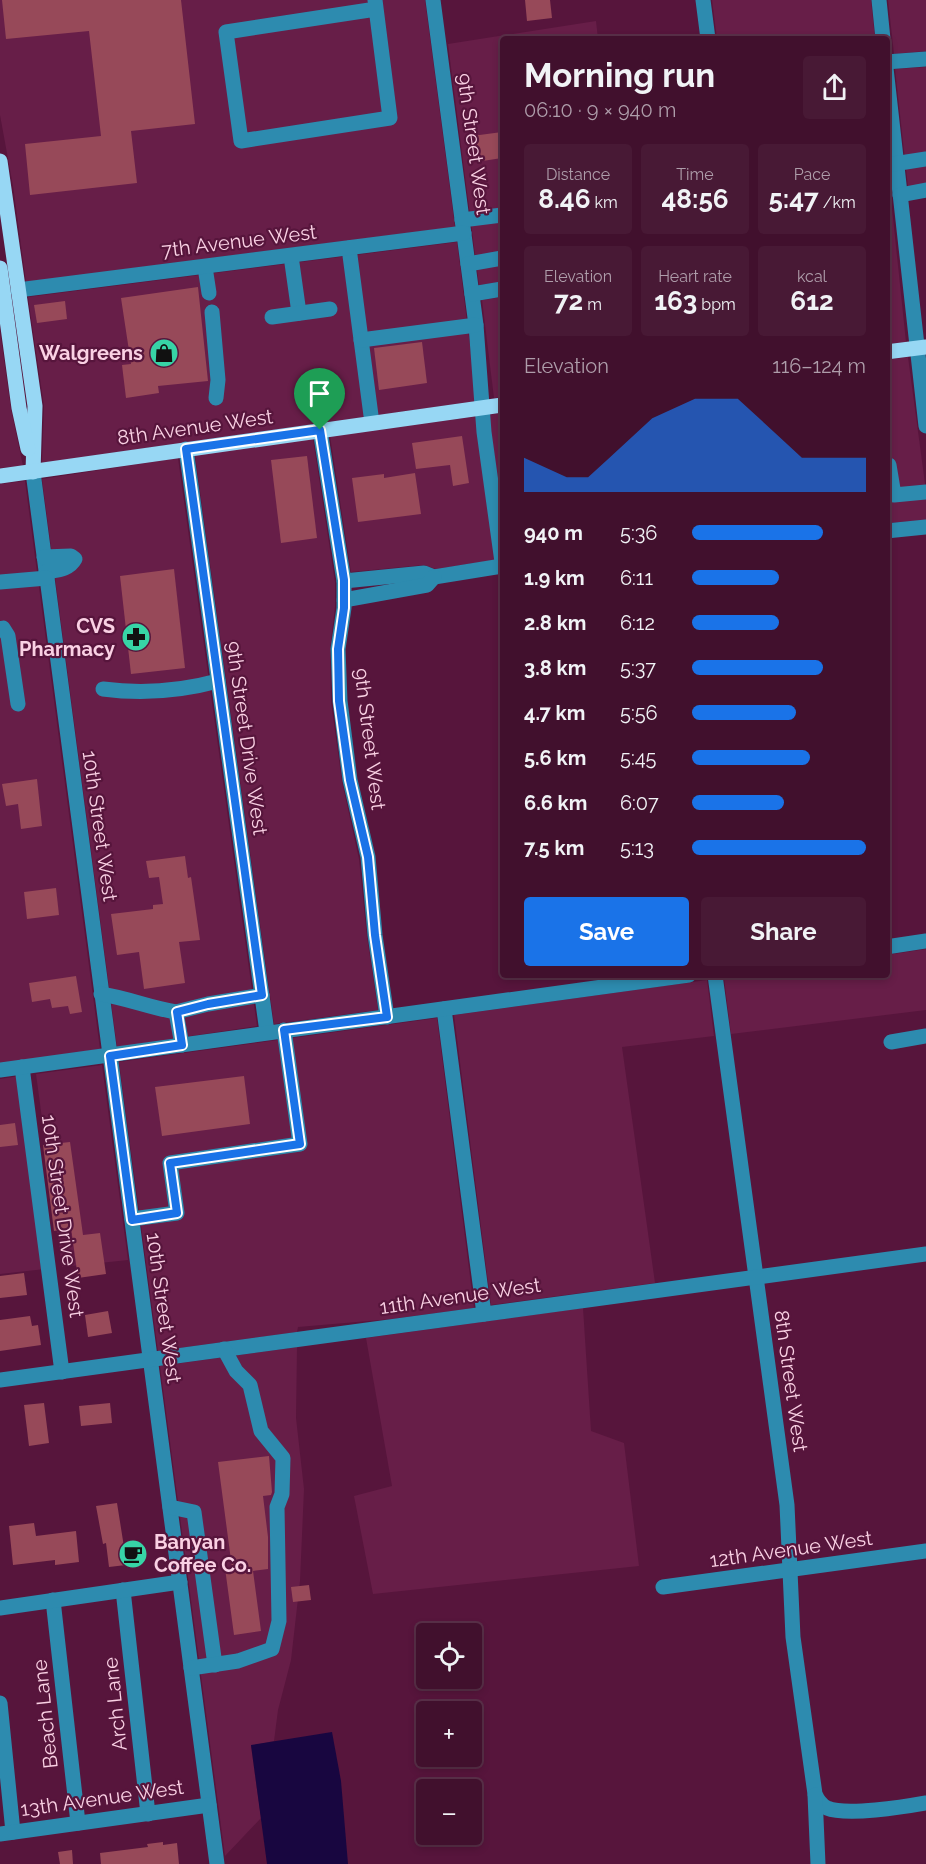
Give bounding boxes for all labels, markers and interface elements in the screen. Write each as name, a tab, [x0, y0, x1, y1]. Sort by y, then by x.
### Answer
text: Morning run	[524, 56, 715, 95]
button: share	[803, 56, 866, 119]
street label: 9th Street West	[452, 72, 496, 217]
text: 06:10 · 9 × 940 m	[524, 98, 676, 122]
text: Distance	[546, 165, 610, 184]
text: Time	[676, 165, 714, 184]
text: Pace	[794, 165, 830, 184]
text: 8.46	[538, 184, 590, 214]
text: 48:56	[661, 184, 729, 214]
text: 5:47	[768, 184, 819, 214]
text: km	[590, 193, 618, 212]
text: /km	[819, 193, 856, 212]
street label: 7th Avenue West	[160, 220, 318, 262]
text: Elevation	[544, 267, 612, 286]
text: Heart rate	[658, 267, 732, 286]
text: kcal	[797, 267, 827, 286]
text: 72	[554, 286, 583, 316]
text: 163	[654, 286, 697, 316]
text: 612	[790, 286, 834, 316]
text: m	[583, 295, 602, 314]
text: bpm	[697, 295, 736, 314]
shop icon: Walgreens	[148, 337, 180, 369]
place label: Walgreens	[39, 341, 143, 365]
text: Elevation	[524, 354, 609, 378]
text: 116–124 m	[772, 354, 866, 378]
pin	[294, 368, 345, 430]
icon: arrive	[303, 377, 336, 410]
street label: 8th Avenue West	[116, 404, 275, 450]
text: 940 m	[524, 521, 583, 545]
text: 5:36	[620, 521, 657, 545]
text: 1.9 km	[524, 566, 585, 590]
text: 6:11	[620, 566, 653, 590]
text: 2.8 km	[524, 611, 586, 635]
text: 6:12	[620, 611, 655, 635]
place label: CVS Pharmacy	[19, 614, 115, 661]
pharmacy icon: CVS Pharmacy	[120, 621, 152, 653]
street label: 9th Street Drive West	[222, 640, 273, 837]
text: 3.8 km	[524, 656, 586, 680]
text: 5:37	[620, 656, 656, 680]
street label: 9th Street West	[349, 667, 391, 812]
text: 4.7 km	[524, 701, 585, 725]
text: 5:56	[620, 701, 658, 725]
text: 5.6 km	[524, 746, 586, 770]
text: 5:45	[620, 746, 656, 770]
street label: 10th Street West	[78, 749, 122, 903]
text: 6.6 km	[524, 791, 587, 815]
text: 6:07	[620, 791, 659, 815]
text: 7.5 km	[524, 836, 584, 860]
text: 5:13	[620, 836, 654, 860]
button: Save	[524, 897, 689, 966]
button: Share	[701, 897, 866, 966]
street label: 10th Street Drive West	[37, 1113, 89, 1319]
street label: 10th Street West	[142, 1231, 186, 1385]
street label: 11th Avenue West	[378, 1273, 542, 1319]
street label: 8th Street West	[769, 1309, 813, 1454]
street label: 12th Avenue West	[708, 1526, 874, 1572]
place label: Banyan Coffee Co.	[154, 1530, 251, 1577]
cafe icon: Banyan Coffee Co.	[117, 1538, 149, 1570]
map controls	[416, 1623, 482, 1845]
button: locate	[416, 1623, 482, 1689]
street label: Arch Lane	[98, 1656, 132, 1752]
street label: Beach Lane	[27, 1658, 63, 1770]
button: +	[416, 1701, 482, 1767]
street label: 13th Avenue West	[19, 1775, 185, 1821]
button: −	[416, 1779, 482, 1845]

